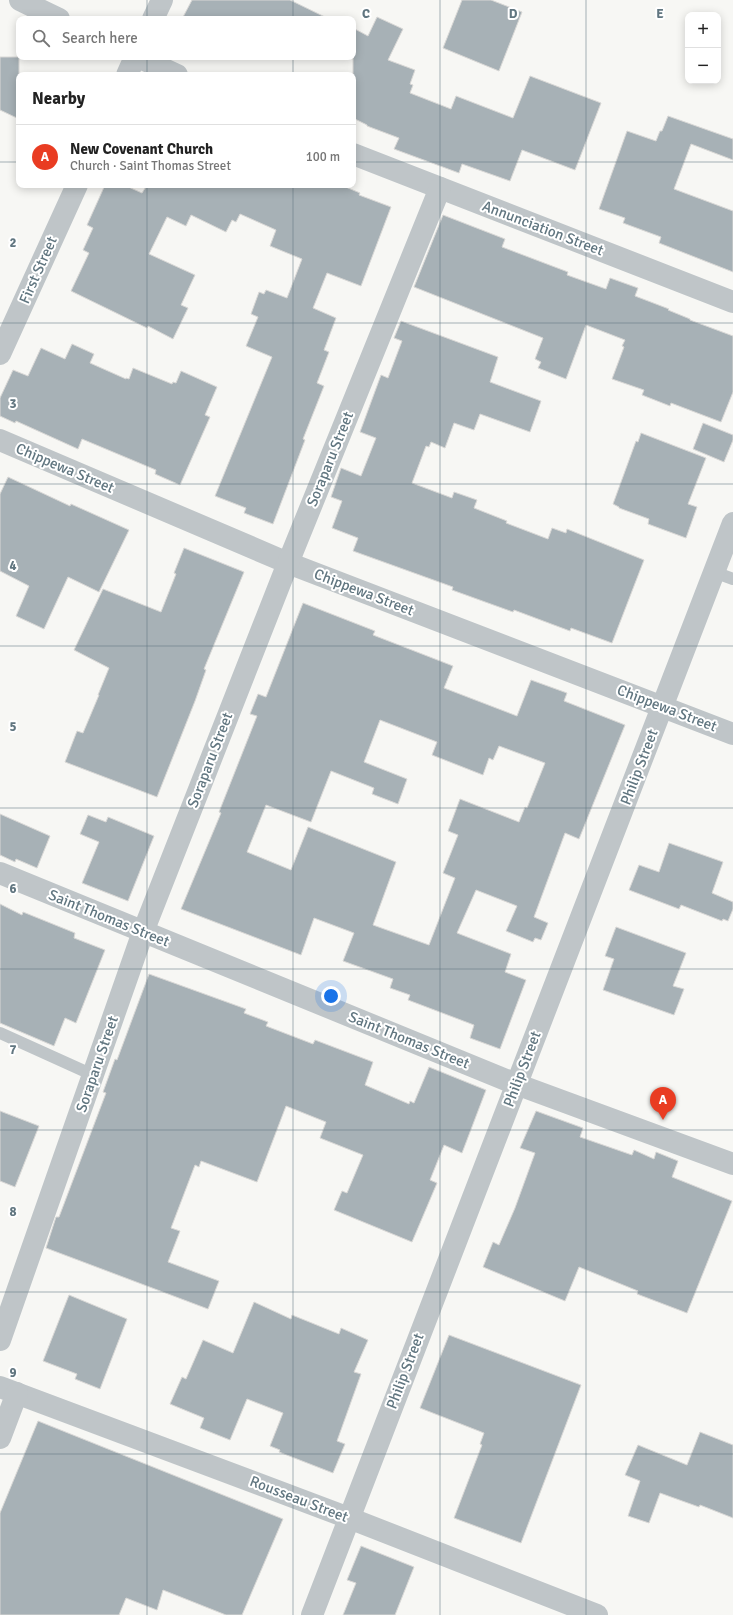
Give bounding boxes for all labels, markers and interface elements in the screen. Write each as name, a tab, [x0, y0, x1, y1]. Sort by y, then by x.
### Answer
text: C	[362, 6, 370, 22]
text: D	[509, 6, 518, 22]
text: E	[656, 6, 664, 22]
map controls	[685, 12, 721, 84]
button: +	[685, 12, 721, 48]
search box	[16, 16, 356, 60]
icon: search	[30, 27, 52, 49]
text: Search here	[62, 29, 138, 47]
button: −	[685, 48, 721, 84]
text: Nearby	[32, 88, 85, 109]
text: New Covenant Church	[70, 140, 213, 158]
text: A	[41, 149, 49, 165]
text: 100 m	[306, 149, 340, 165]
text: Church · Saint Thomas Street	[70, 158, 231, 174]
street label: Annunciation Street	[480, 197, 606, 259]
street label: First Street	[15, 234, 61, 306]
text: 2	[9, 235, 17, 251]
text: 3	[9, 396, 17, 412]
street label: Soraparu Street	[303, 409, 357, 509]
street label: Chippewa Street	[13, 439, 117, 497]
text: 4	[9, 558, 17, 574]
street label: Chippewa Street	[312, 565, 416, 619]
street label: Chippewa Street	[615, 681, 719, 735]
street label: Soraparu Street	[184, 710, 236, 810]
text: 5	[9, 719, 17, 735]
street label: Philip Street	[616, 727, 662, 807]
text: 6	[9, 881, 17, 897]
street label: Saint Thomas Street	[46, 886, 172, 950]
your location	[321, 986, 341, 1006]
street label: Saint Thomas Street	[346, 1008, 472, 1072]
street label: Soraparu Street	[72, 1013, 122, 1115]
street label: Philip Street	[499, 1029, 545, 1109]
text: 7	[9, 1042, 17, 1058]
pin: A	[650, 1087, 676, 1120]
text: 8	[9, 1204, 17, 1220]
street label: Philip Street	[382, 1331, 428, 1411]
text: 9	[9, 1365, 17, 1381]
street label: Rousseau Street	[247, 1472, 351, 1526]

